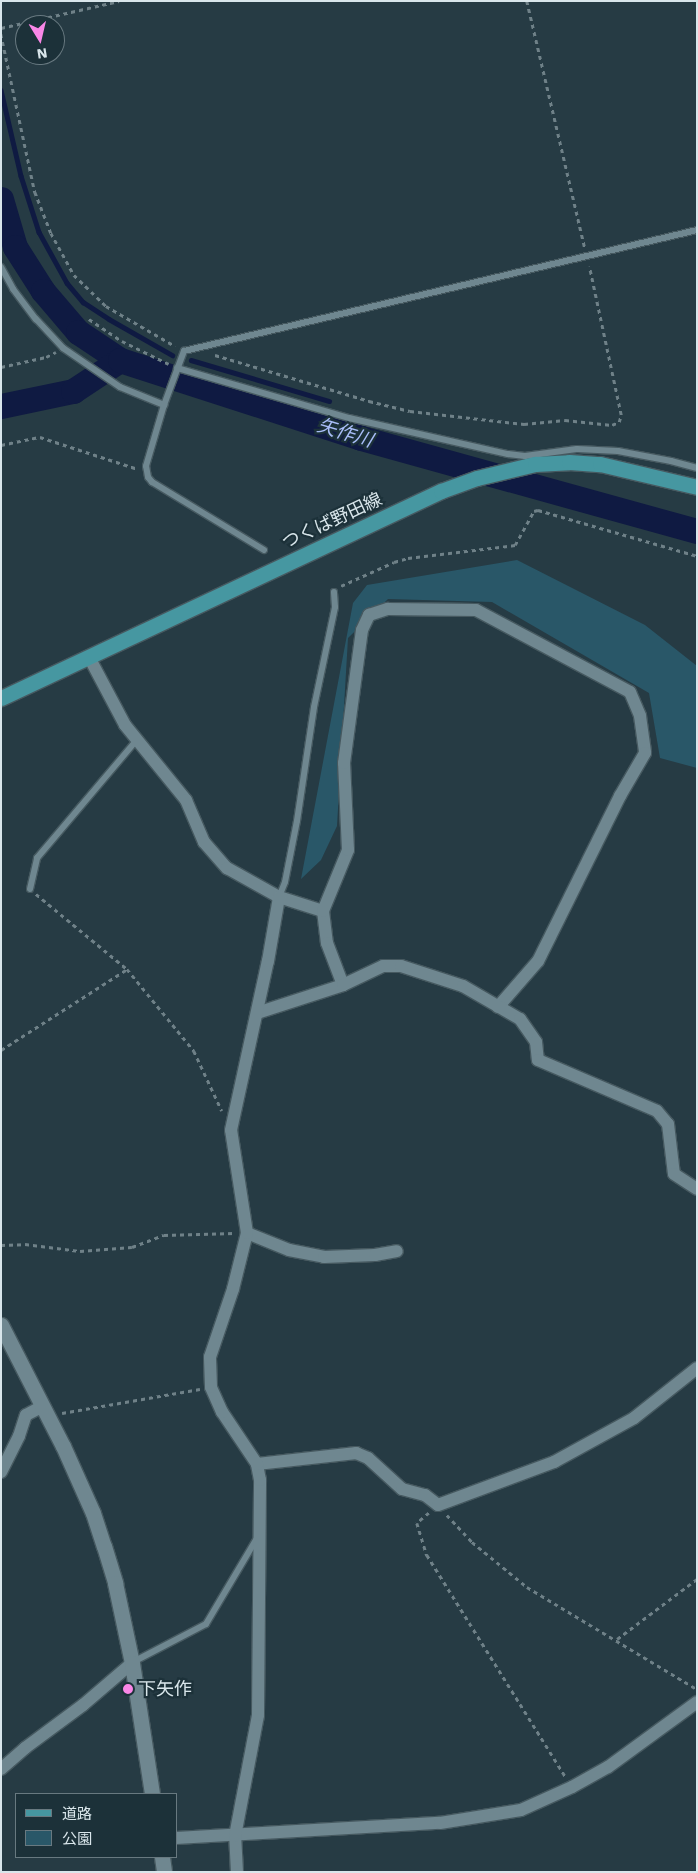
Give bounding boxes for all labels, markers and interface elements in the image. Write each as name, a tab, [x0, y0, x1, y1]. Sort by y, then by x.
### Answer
north arrow	[15, 15, 65, 65]
text: N	[36, 45, 49, 63]
water label: 矢作川	[314, 414, 376, 452]
street label: つくば野田線	[278, 488, 386, 554]
place label: 下矢作	[138, 1678, 192, 1700]
marker: 下矢作	[122, 1683, 134, 1695]
legend	[15, 1793, 178, 1858]
text: 道路	[62, 1805, 92, 1823]
text: 公園	[62, 1830, 92, 1848]

